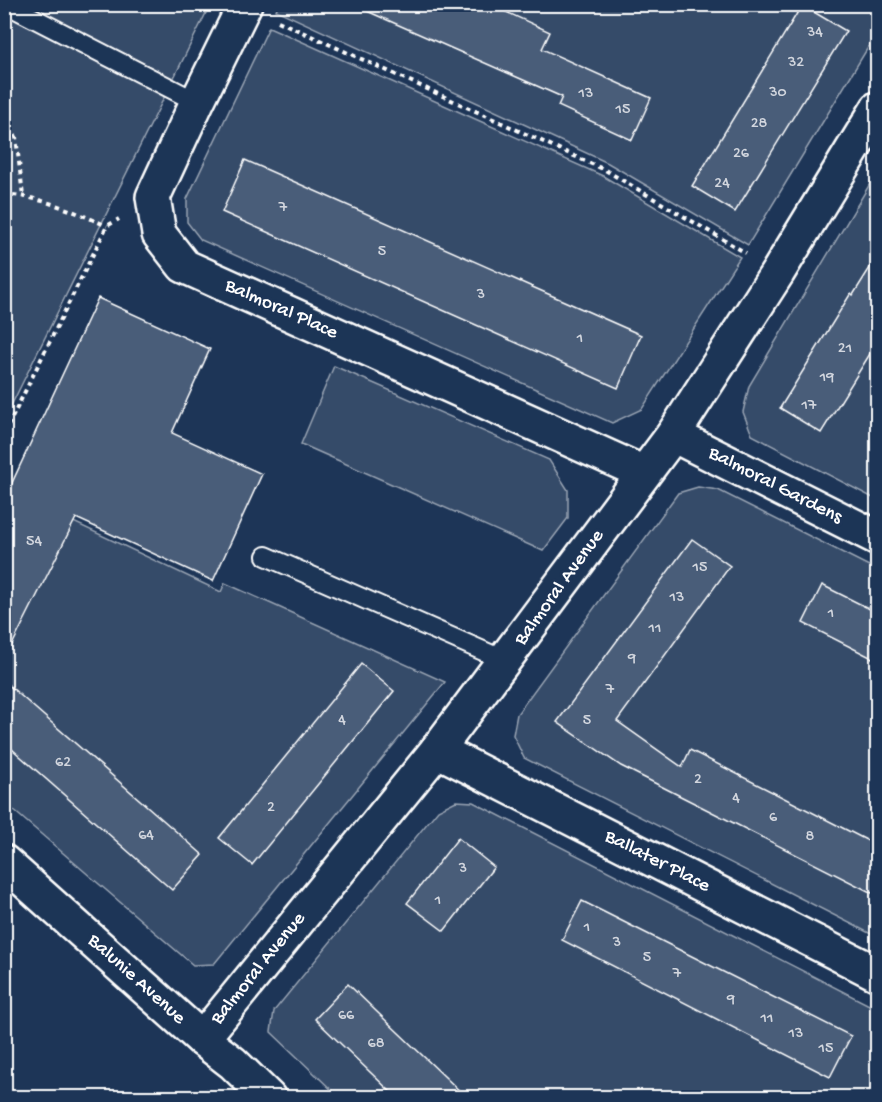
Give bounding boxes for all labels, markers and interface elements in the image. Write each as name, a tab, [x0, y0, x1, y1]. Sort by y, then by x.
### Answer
house number: 34	[806, 24, 823, 43]
house number: 32	[787, 54, 804, 73]
house number: 30	[768, 84, 787, 103]
house number: 13	[578, 85, 593, 104]
house number: 15	[615, 101, 630, 120]
house number: 28	[751, 115, 768, 134]
house number: 26	[733, 145, 750, 164]
house number: 24	[714, 175, 730, 194]
house number: 7	[278, 199, 288, 218]
house number: 5	[378, 243, 386, 262]
street label: Balmoral Place	[220, 274, 342, 345]
house number: 3	[476, 286, 485, 305]
house number: 1	[576, 330, 583, 349]
house number: 21	[838, 340, 852, 359]
house number: 19	[819, 369, 834, 388]
house number: 17	[801, 397, 817, 416]
street label: Balmoral Gardens	[703, 442, 846, 530]
street label: Balmoral Avenue	[510, 525, 610, 651]
house number: 54	[26, 533, 42, 552]
house number: 15	[692, 559, 707, 578]
house number: 13	[669, 589, 684, 608]
house number: 1	[827, 605, 834, 624]
house number: 11	[648, 620, 661, 639]
house number: 9	[627, 650, 636, 669]
house number: 7	[605, 681, 615, 700]
house number: 4	[338, 712, 346, 731]
house number: 5	[583, 712, 591, 731]
house number: 62	[55, 754, 71, 773]
house number: 2	[694, 771, 702, 790]
house number: 4	[732, 790, 740, 809]
house number: 2	[267, 799, 275, 818]
house number: 6	[769, 809, 778, 828]
street label: Ballater Place	[600, 825, 714, 899]
house number: 64	[138, 827, 154, 846]
house number: 8	[806, 828, 815, 847]
house number: 3	[458, 860, 467, 879]
house number: 1	[434, 892, 441, 911]
street label: Balmoral Avenue	[206, 908, 312, 1031]
house number: 1	[583, 919, 590, 938]
street label: Balunie Avenue	[81, 929, 190, 1031]
house number: 3	[612, 934, 621, 953]
house number: 5	[643, 949, 651, 968]
house number: 7	[672, 965, 682, 984]
house number: 9	[726, 991, 735, 1010]
house number: 66	[338, 1007, 355, 1026]
house number: 11	[760, 1010, 773, 1029]
house number: 13	[788, 1025, 803, 1044]
house number: 68	[368, 1035, 385, 1054]
house number: 15	[818, 1040, 833, 1059]

